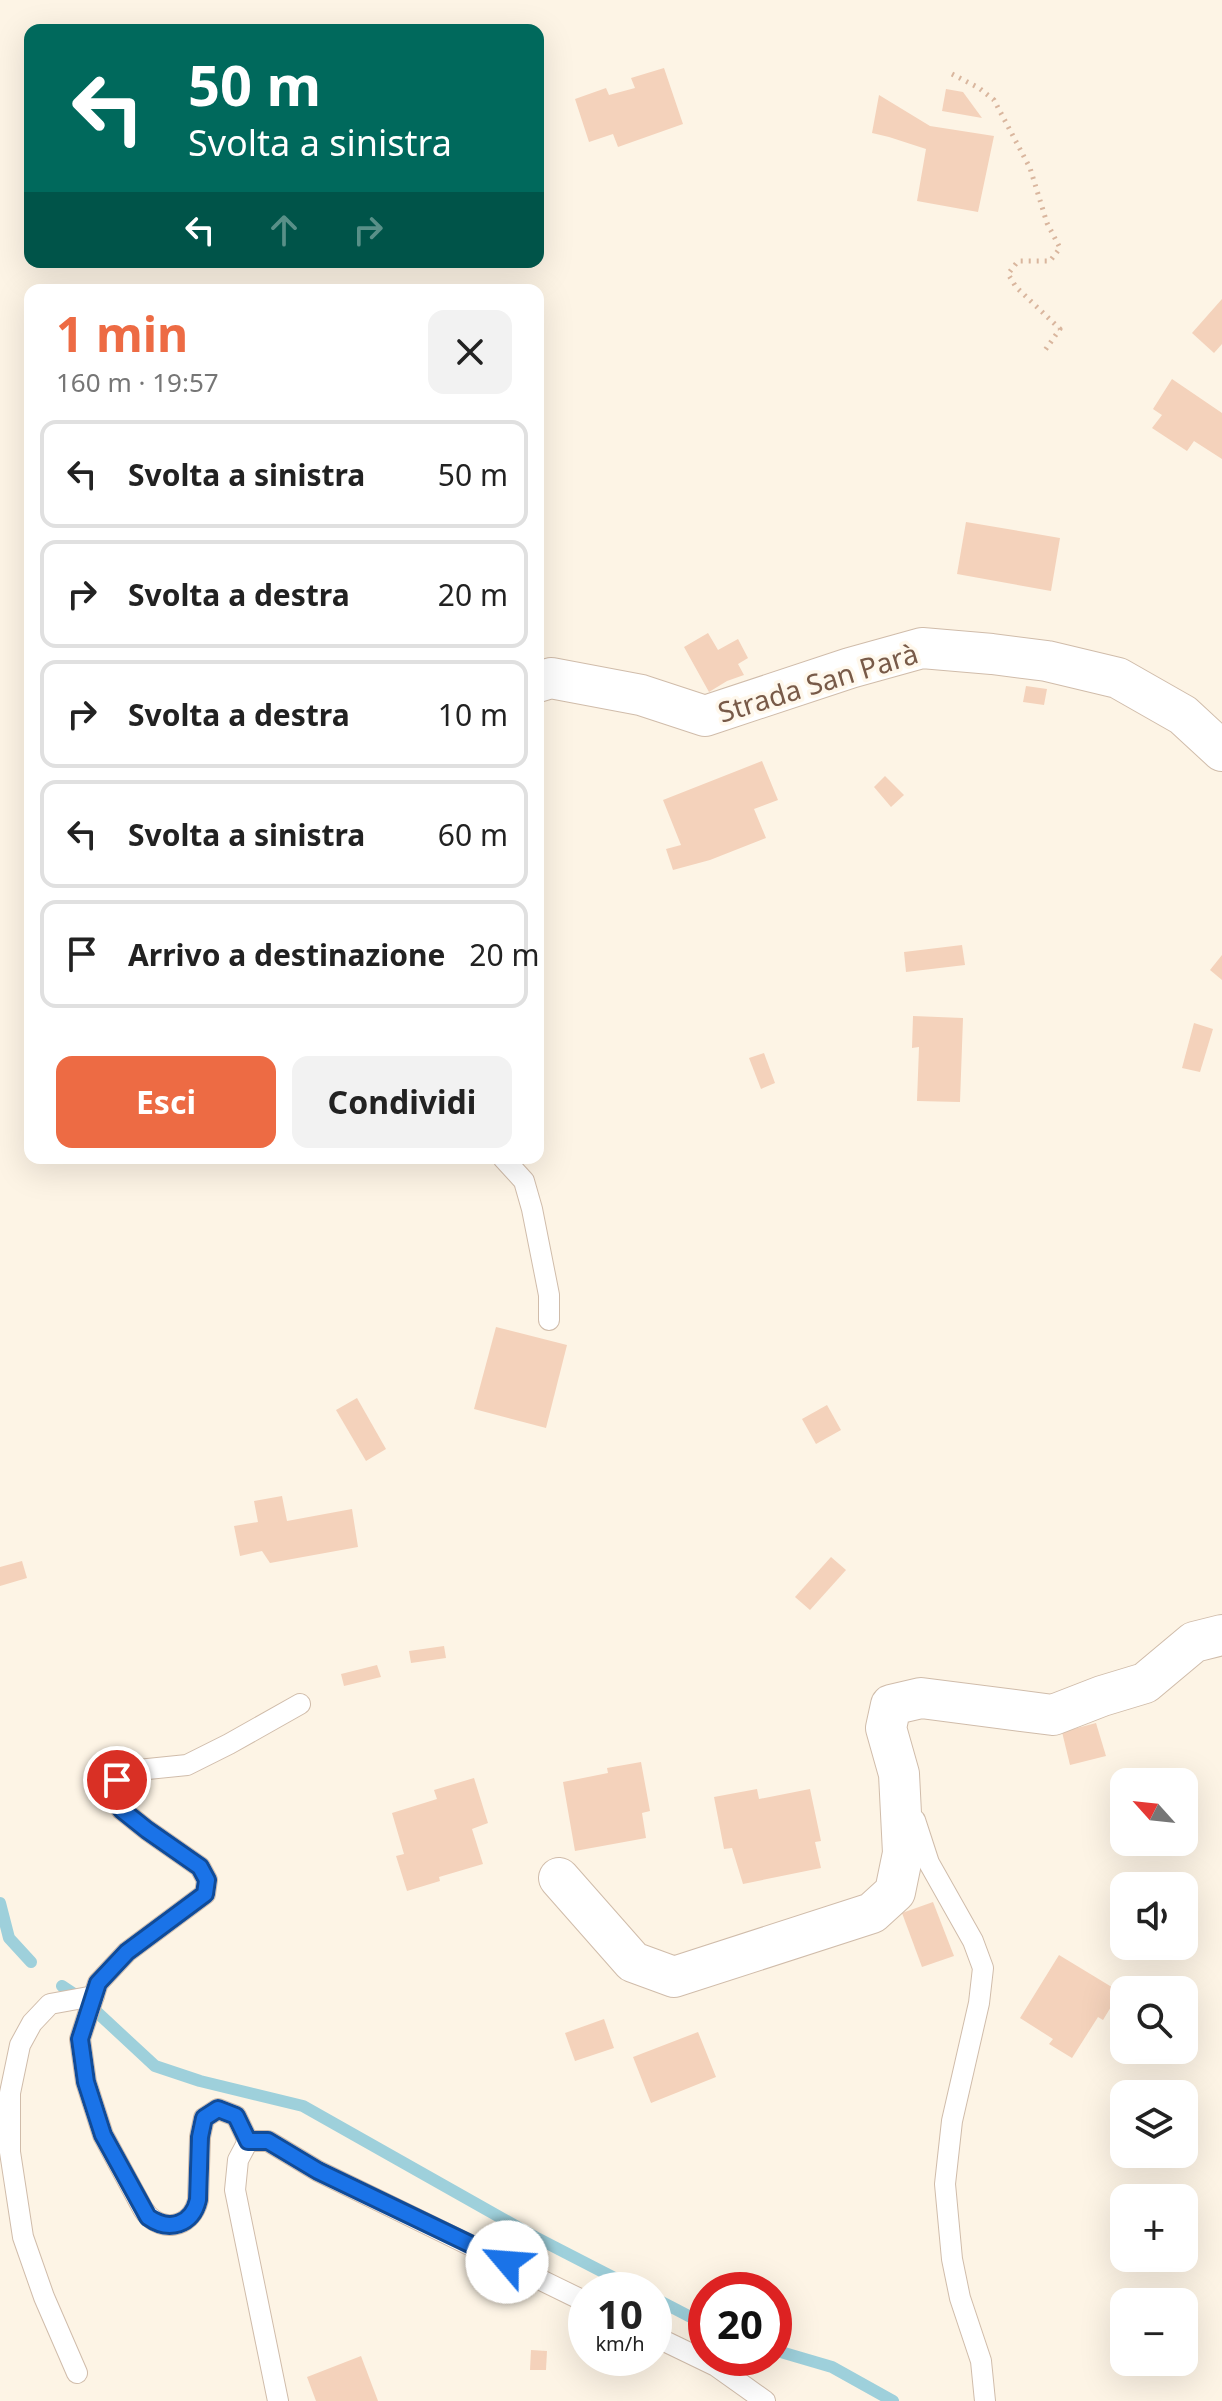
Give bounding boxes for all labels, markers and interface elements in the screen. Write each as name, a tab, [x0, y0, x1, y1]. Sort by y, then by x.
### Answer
text: 50 m	[188, 46, 321, 122]
icon: left	[56, 56, 160, 160]
text: Svolta a sinistra	[188, 118, 452, 167]
icon: left	[178, 208, 222, 252]
icon: ahead	[262, 208, 306, 252]
icon: right	[346, 208, 390, 252]
text: 1 min	[56, 301, 188, 366]
button: close	[428, 310, 512, 394]
text: 160 m · 19:57	[56, 364, 219, 400]
icon: left	[60, 452, 104, 496]
text: Svolta a sinistra	[128, 454, 365, 495]
text: 50 m	[438, 454, 508, 495]
icon: right	[60, 572, 104, 616]
text: Svolta a destra	[128, 574, 350, 615]
text: 20 m	[438, 574, 508, 615]
street label: Strada San Parà	[713, 634, 922, 731]
icon: right	[60, 692, 104, 736]
text: Svolta a destra	[128, 694, 350, 735]
text: 10 m	[438, 694, 508, 735]
icon: left	[60, 812, 104, 856]
text: Svolta a sinistra	[128, 814, 365, 855]
text: 60 m	[438, 814, 508, 855]
icon: arrive	[60, 932, 104, 976]
text: Arrivo a destinazione	[128, 934, 445, 975]
text: 20 m	[469, 934, 539, 975]
button: Esci	[56, 1056, 276, 1148]
button: Condividi	[292, 1056, 512, 1148]
pin	[83, 1746, 151, 1814]
icon: arrive	[95, 1758, 139, 1802]
north arrow	[1110, 1768, 1198, 1856]
map controls	[1110, 1768, 1198, 2376]
button: sound	[1110, 1872, 1198, 1960]
button: search	[1110, 1976, 1198, 2064]
button: layers	[1110, 2080, 1198, 2168]
button: +	[1110, 2184, 1198, 2272]
position arrow	[465, 2220, 549, 2304]
speed limit sign: 20	[688, 2272, 792, 2376]
text: 10	[597, 2286, 643, 2341]
button: −	[1110, 2288, 1198, 2376]
text: km/h	[595, 2330, 645, 2357]

